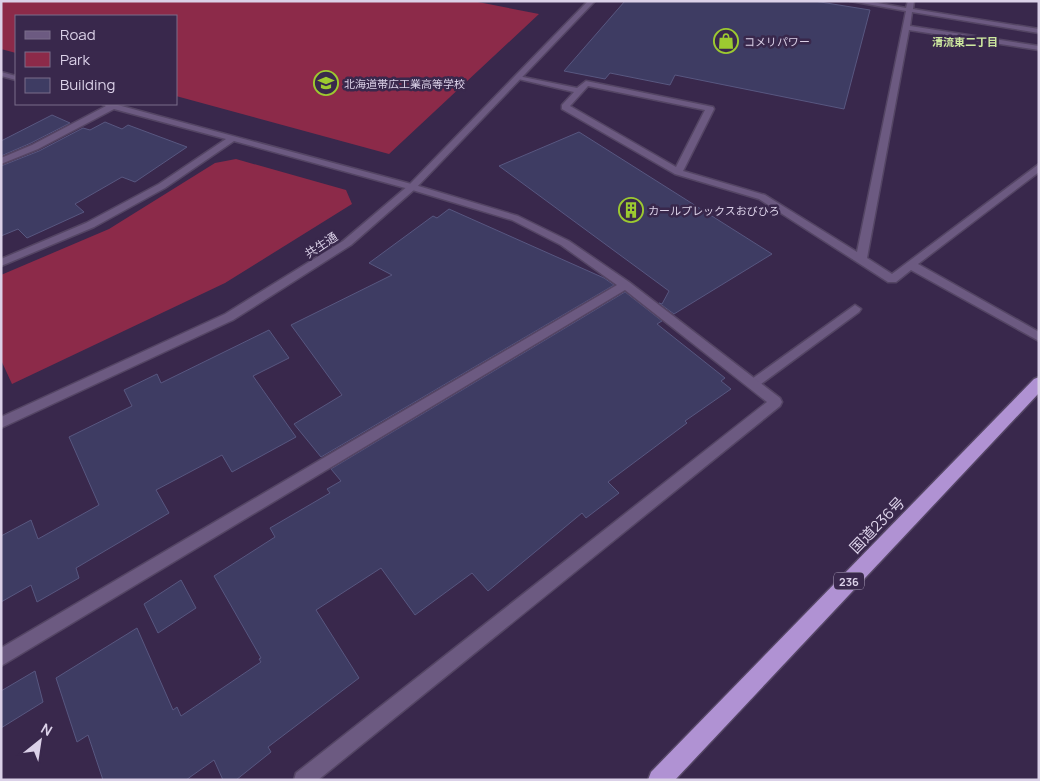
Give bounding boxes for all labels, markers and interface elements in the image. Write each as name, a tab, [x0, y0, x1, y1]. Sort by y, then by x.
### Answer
legend	[15, 15, 178, 105]
text: Road	[60, 24, 96, 45]
shop icon: コメリパワー	[713, 28, 739, 54]
place label: コメリパワー	[744, 34, 810, 49]
district label: 清流東二丁目	[932, 34, 998, 49]
text: Park	[60, 49, 90, 70]
school or university icon: 北海道帯広工業高等学校	[313, 70, 339, 96]
text: Building	[60, 74, 115, 95]
place label: 北海道帯広工業高等学校	[344, 76, 465, 91]
building icon: カールプレックスおびひろ	[618, 197, 644, 223]
place label: カールプレックスおびひろ	[648, 203, 780, 218]
street label: 共生通	[301, 228, 341, 262]
street label: 国道236号	[845, 492, 909, 558]
road number: 236	[834, 572, 864, 590]
north arrow	[15, 716, 65, 766]
text: N	[38, 719, 56, 740]

